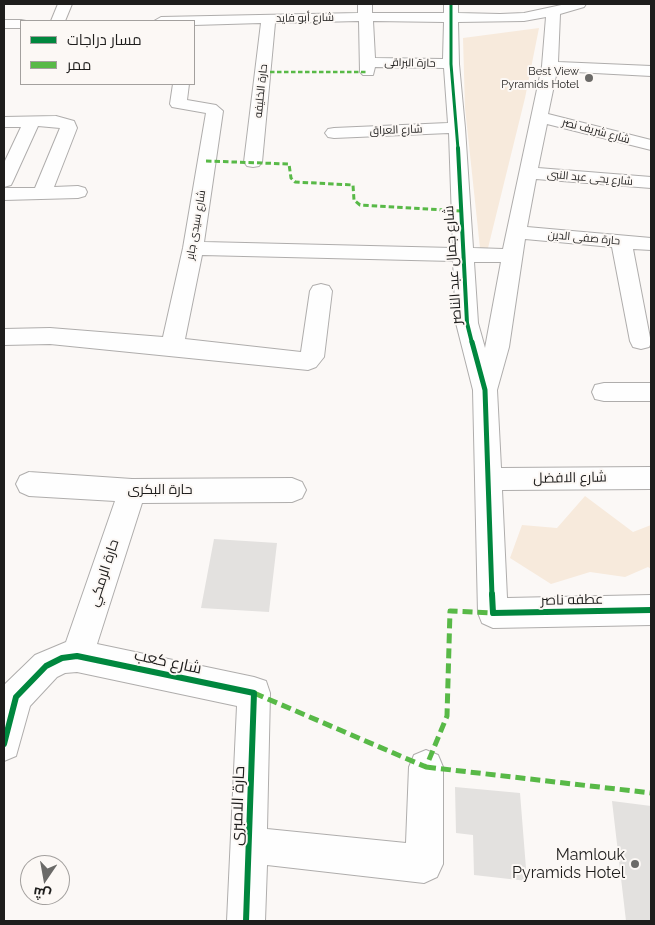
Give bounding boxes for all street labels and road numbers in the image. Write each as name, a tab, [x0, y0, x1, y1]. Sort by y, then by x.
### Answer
street label: شارع أبو فايد	[276, 11, 334, 25]
street label: حارة البراقى	[384, 56, 436, 70]
street label: حارة الخليفه	[252, 63, 270, 119]
street label: شارع شريف نصر	[561, 116, 631, 146]
street label: شارع العراق	[369, 122, 423, 138]
street label: شارع يحى عبد النبى	[547, 168, 633, 188]
street label: شارع سيدى جابر	[183, 189, 209, 261]
street label: شارع جمال عبد الناصر	[440, 205, 466, 325]
street label: حارة صفى الدين	[547, 228, 621, 248]
street label: شارع الافضل	[533, 469, 607, 487]
street label: حارة البكرى	[127, 482, 193, 498]
street label: حارة الرمكي	[85, 537, 123, 609]
street label: عطفه ناصر	[541, 591, 603, 609]
street label: شارع كعب	[133, 646, 203, 678]
street label: حارة الامبرى	[227, 766, 249, 846]

